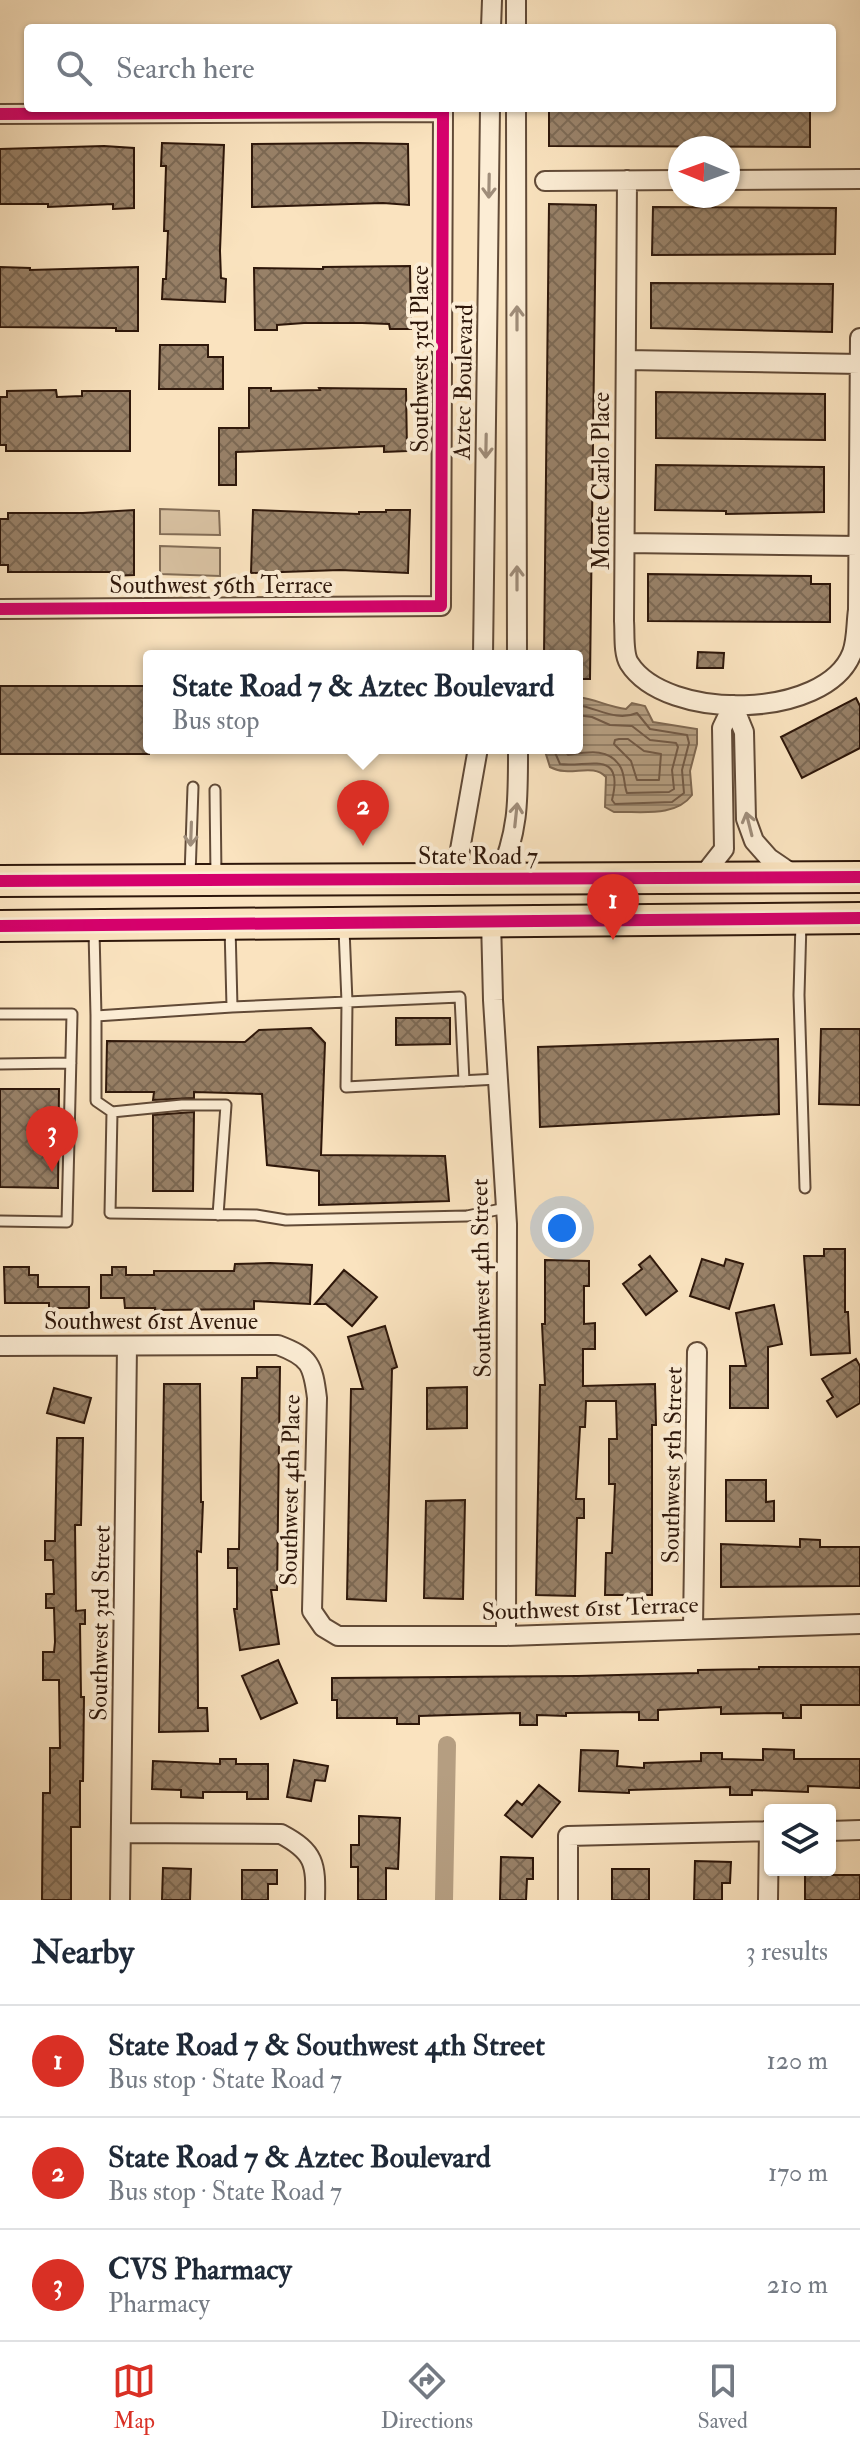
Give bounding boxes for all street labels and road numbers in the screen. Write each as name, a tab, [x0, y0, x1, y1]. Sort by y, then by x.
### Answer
street label: Southwest 3rd Place	[405, 265, 436, 453]
street label: Aztec Boulevard	[447, 304, 480, 461]
street label: Monte Carlo Place	[586, 392, 617, 570]
street label: Southwest 56th Terrace	[109, 570, 333, 601]
street label: State Road 7	[418, 841, 538, 872]
street label: Southwest 4th Street	[464, 1178, 499, 1378]
street label: Southwest 61st Avenue	[44, 1306, 258, 1337]
street label: Southwest 5th Street	[655, 1366, 690, 1564]
street label: Southwest 4th Place	[273, 1394, 308, 1586]
street label: Southwest 3rd Street	[83, 1525, 118, 1721]
street label: Southwest 61st Terrace	[481, 1589, 699, 1628]

